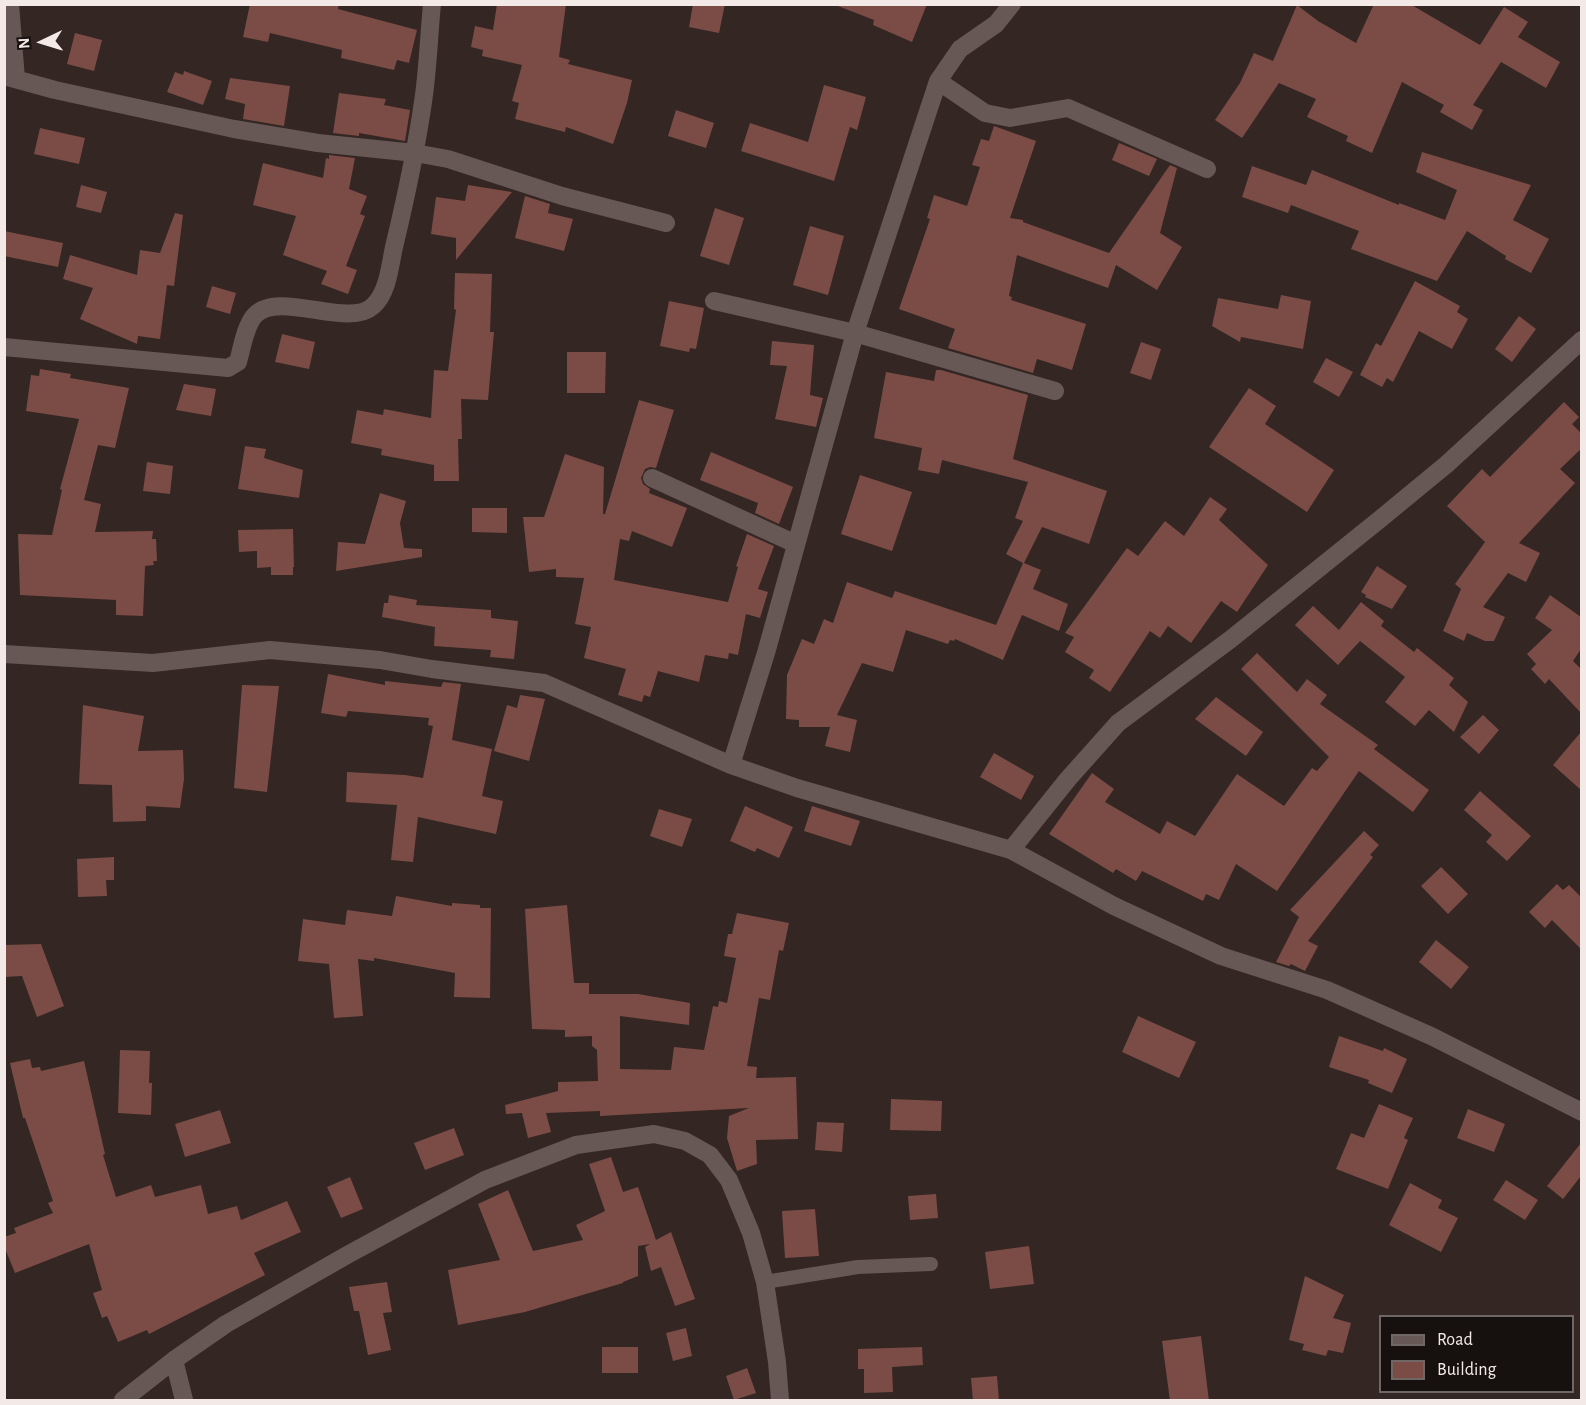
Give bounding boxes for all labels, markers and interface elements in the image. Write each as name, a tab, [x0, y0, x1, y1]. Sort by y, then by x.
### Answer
north arrow	[12, 12, 72, 72]
text: N	[16, 37, 32, 49]
legend	[1379, 1315, 1574, 1393]
text: Road	[1437, 1331, 1473, 1349]
text: Building	[1437, 1361, 1496, 1379]

